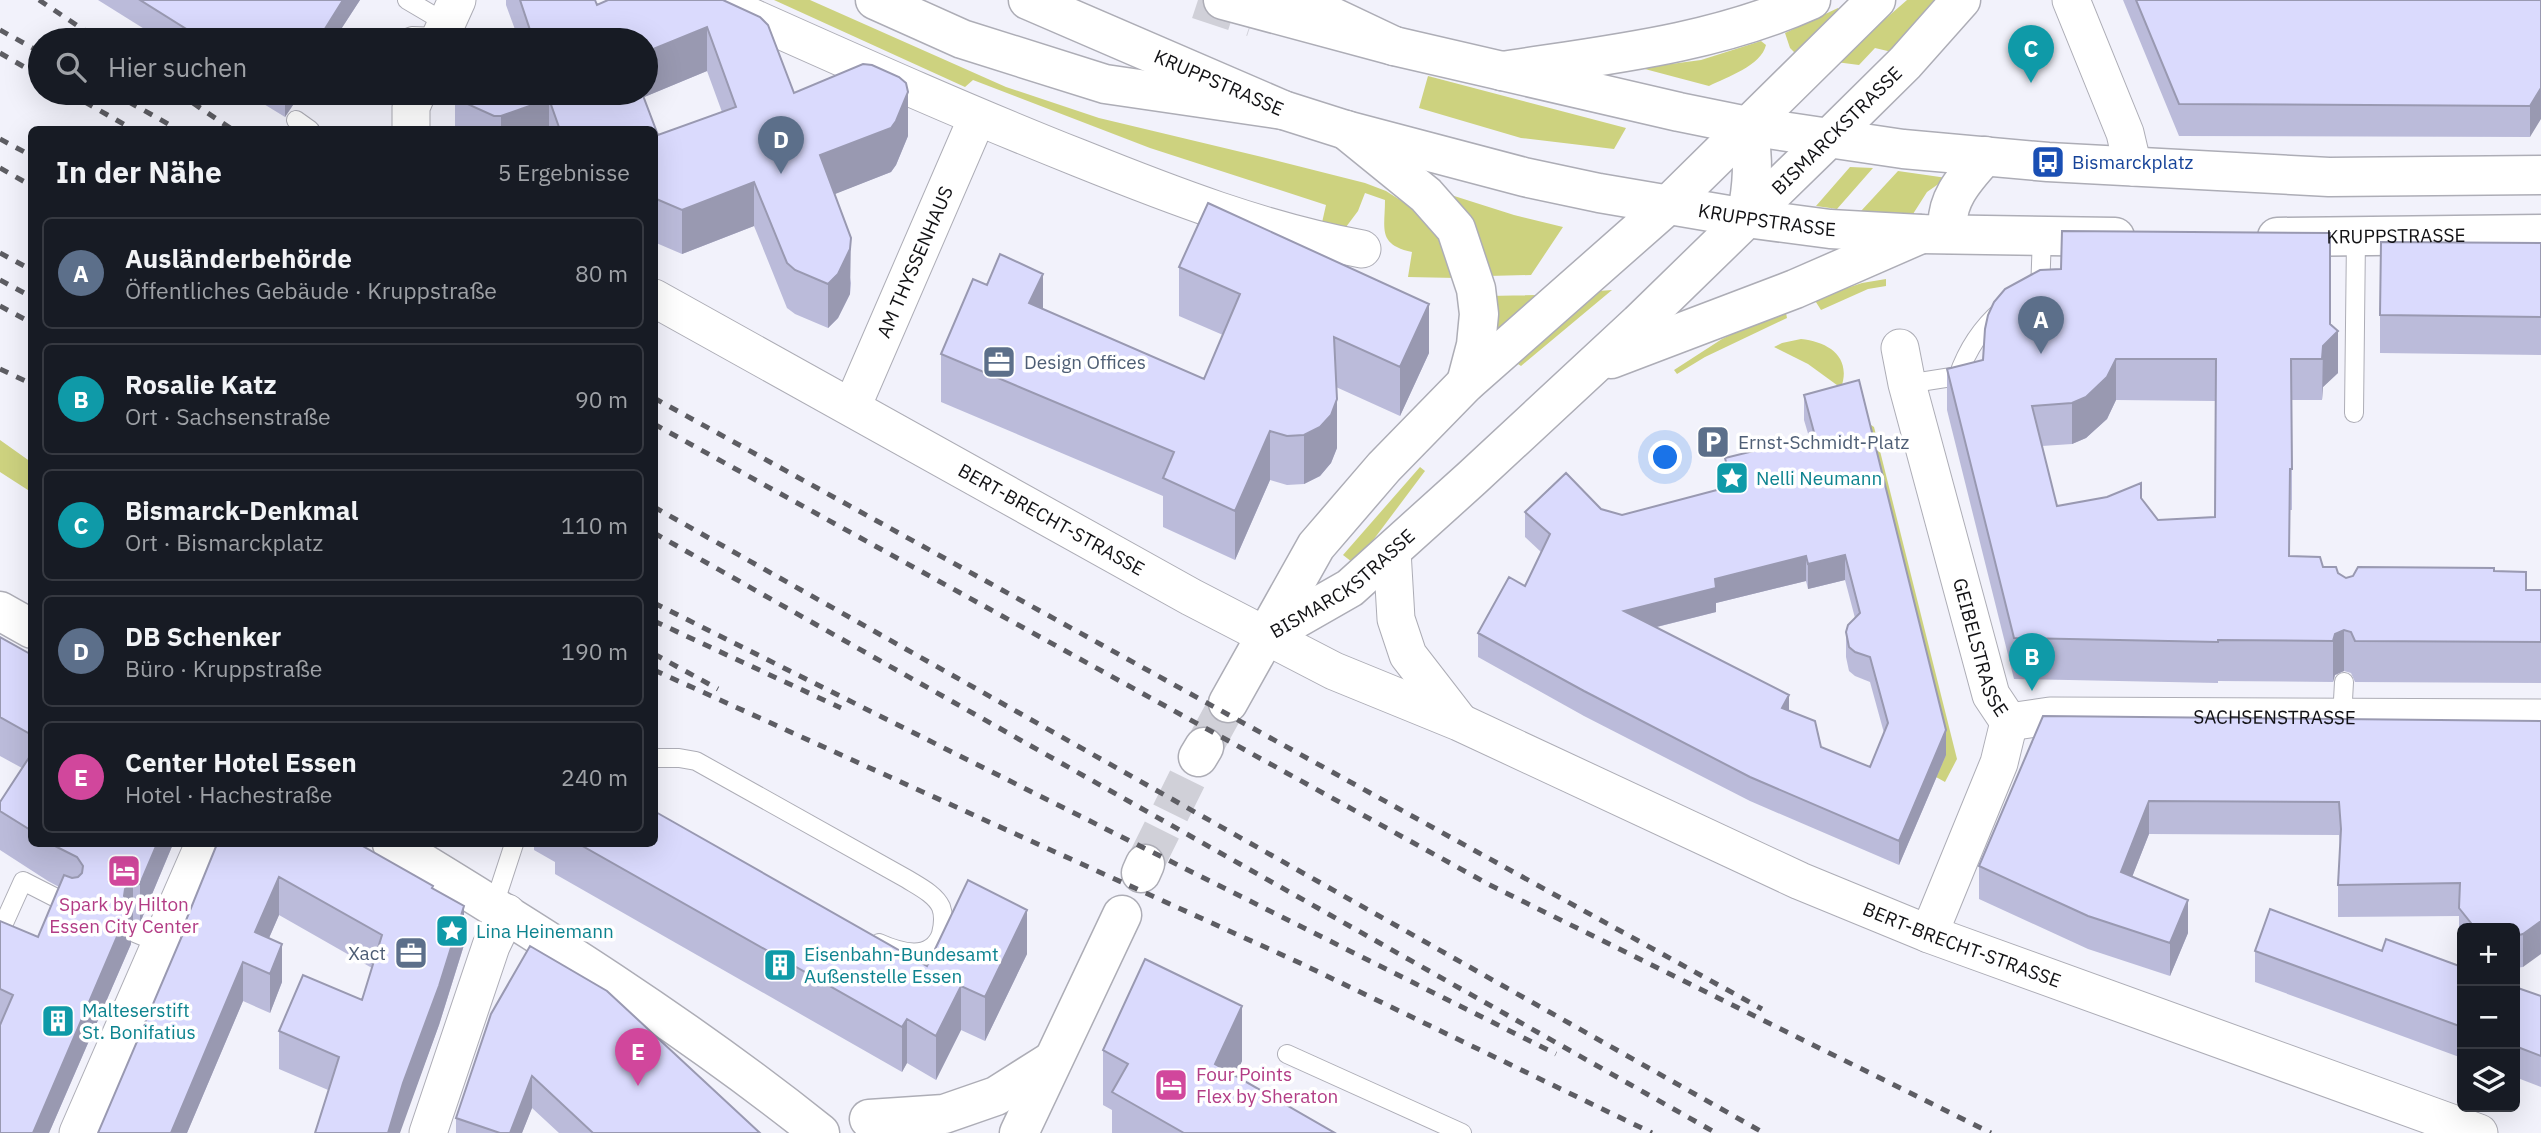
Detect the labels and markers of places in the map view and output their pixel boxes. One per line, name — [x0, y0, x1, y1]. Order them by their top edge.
pin: C — [2008, 25, 2054, 83]
pin: D — [758, 116, 804, 174]
bus stop icon: Bismarckplatz — [2029, 143, 2067, 181]
place label: Bismarckplatz — [2072, 150, 2194, 174]
pin: A — [2018, 296, 2064, 354]
office icon: Design Offices — [980, 343, 1018, 381]
place label: Design Offices — [1024, 350, 1146, 374]
parking icon: Ernst-Schmidt-Platz — [1694, 423, 1732, 461]
place label: Ernst-Schmidt-Platz — [1738, 430, 1910, 454]
place icon: Nelli Neumann — [1713, 459, 1751, 497]
place label: Nelli Neumann — [1756, 466, 1882, 490]
pin: B — [2009, 633, 2055, 691]
hotel icon: Spark by Hilton Essen City Center — [105, 852, 143, 890]
place label: Spark by Hilton Essen City Center — [49, 892, 199, 938]
place icon: Lina Heinemann — [433, 912, 471, 950]
place label: Lina Heinemann — [476, 919, 614, 943]
office icon: Xact — [392, 934, 430, 972]
place label: Xact — [348, 941, 386, 965]
place label: Eisenbahn-Bundesamt Außenstelle Essen — [804, 942, 999, 988]
building icon: Eisenbahn-Bundesamt Außenstelle Essen — [761, 946, 799, 984]
place label: Malteserstift St. Bonifatius — [82, 998, 196, 1044]
building icon: Malteserstift St. Bonifatius — [39, 1002, 77, 1040]
pin: E — [615, 1028, 661, 1086]
place label: Four Points Flex by Sheraton — [1196, 1062, 1338, 1108]
hotel icon: Four Points Flex by Sheraton — [1152, 1066, 1190, 1104]

